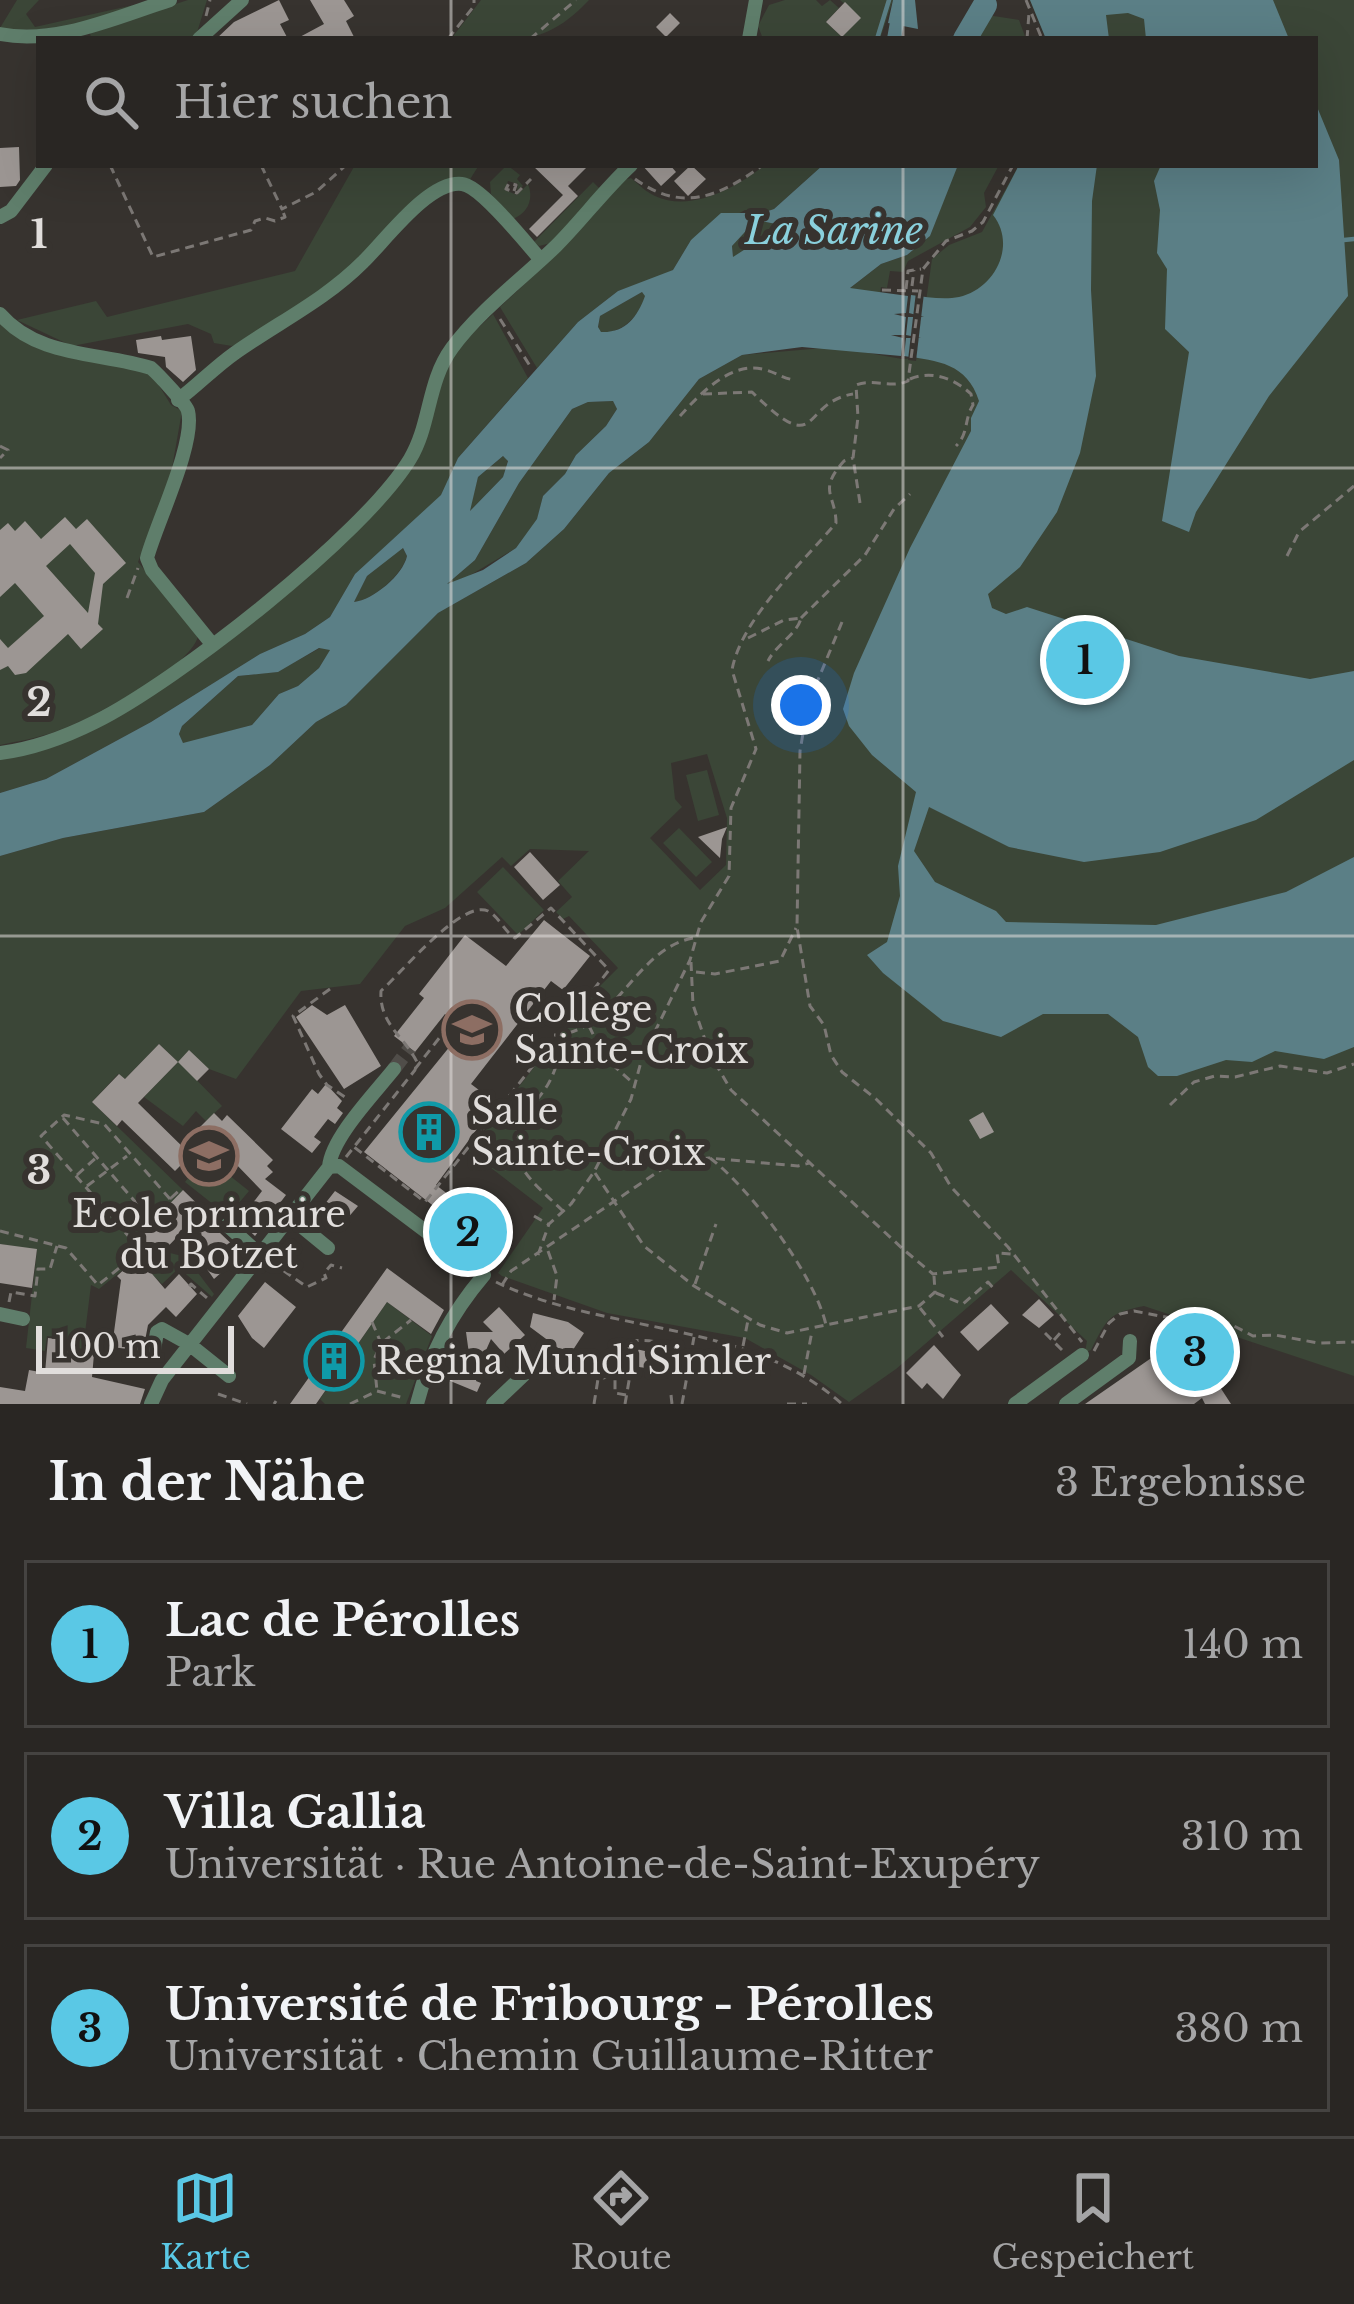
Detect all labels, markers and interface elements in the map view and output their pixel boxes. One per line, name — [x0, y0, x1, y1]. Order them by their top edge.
search box — [36, 36, 1318, 168]
icon: search — [78, 69, 144, 135]
text: Hier suchen — [174, 74, 452, 130]
water label: La Sarine — [744, 206, 923, 255]
text: 1 — [30, 210, 48, 259]
pin: 1 — [1046, 615, 1124, 705]
your location — [771, 675, 831, 735]
text: 2 — [26, 678, 52, 727]
place label: Collège Sainte-Croix — [514, 987, 749, 1073]
school or university icon: Collège Sainte-Croix — [441, 999, 503, 1061]
place label: Salle Sainte-Croix — [471, 1089, 706, 1175]
building icon: Salle Sainte-Croix — [398, 1101, 460, 1163]
school or university icon: Ecole primaire du Botzet — [178, 1125, 240, 1187]
text: 3 — [27, 1146, 51, 1195]
pin: 2 — [429, 1187, 507, 1277]
place label: Ecole primaire du Botzet — [72, 1192, 346, 1278]
pin: 3 — [1156, 1307, 1234, 1397]
scale bar — [36, 1320, 234, 1373]
text: 100 m — [54, 1326, 161, 1367]
building icon: Regina Mundi Simler — [303, 1330, 365, 1392]
place label: Regina Mundi Simler — [376, 1339, 771, 1384]
text: In der Nähe — [48, 1451, 366, 1514]
text: 3 Ergebnisse — [1055, 1458, 1306, 1507]
text: Lac de Pérolles — [165, 1592, 520, 1648]
text: 1 — [81, 1620, 99, 1669]
text: 140 m — [1182, 1620, 1303, 1669]
text: Park — [165, 1648, 256, 1697]
text: Villa Gallia — [165, 1784, 426, 1840]
text: 2 — [77, 1812, 103, 1861]
text: 310 m — [1181, 1812, 1303, 1861]
text: Universität · Rue Antoine-de-Saint-Exupéry — [165, 1840, 1040, 1889]
text: Université de Fribourg - Pérolles — [165, 1976, 934, 2032]
text: 3 — [78, 2004, 102, 2053]
text: 380 m — [1174, 2004, 1303, 2053]
text: Universität · Chemin Guillaume-Ritter — [165, 2032, 933, 2081]
tab: Karte — [160, 2165, 251, 2278]
tab: Route — [571, 2165, 672, 2278]
tab: Gespeichert — [991, 2165, 1194, 2278]

